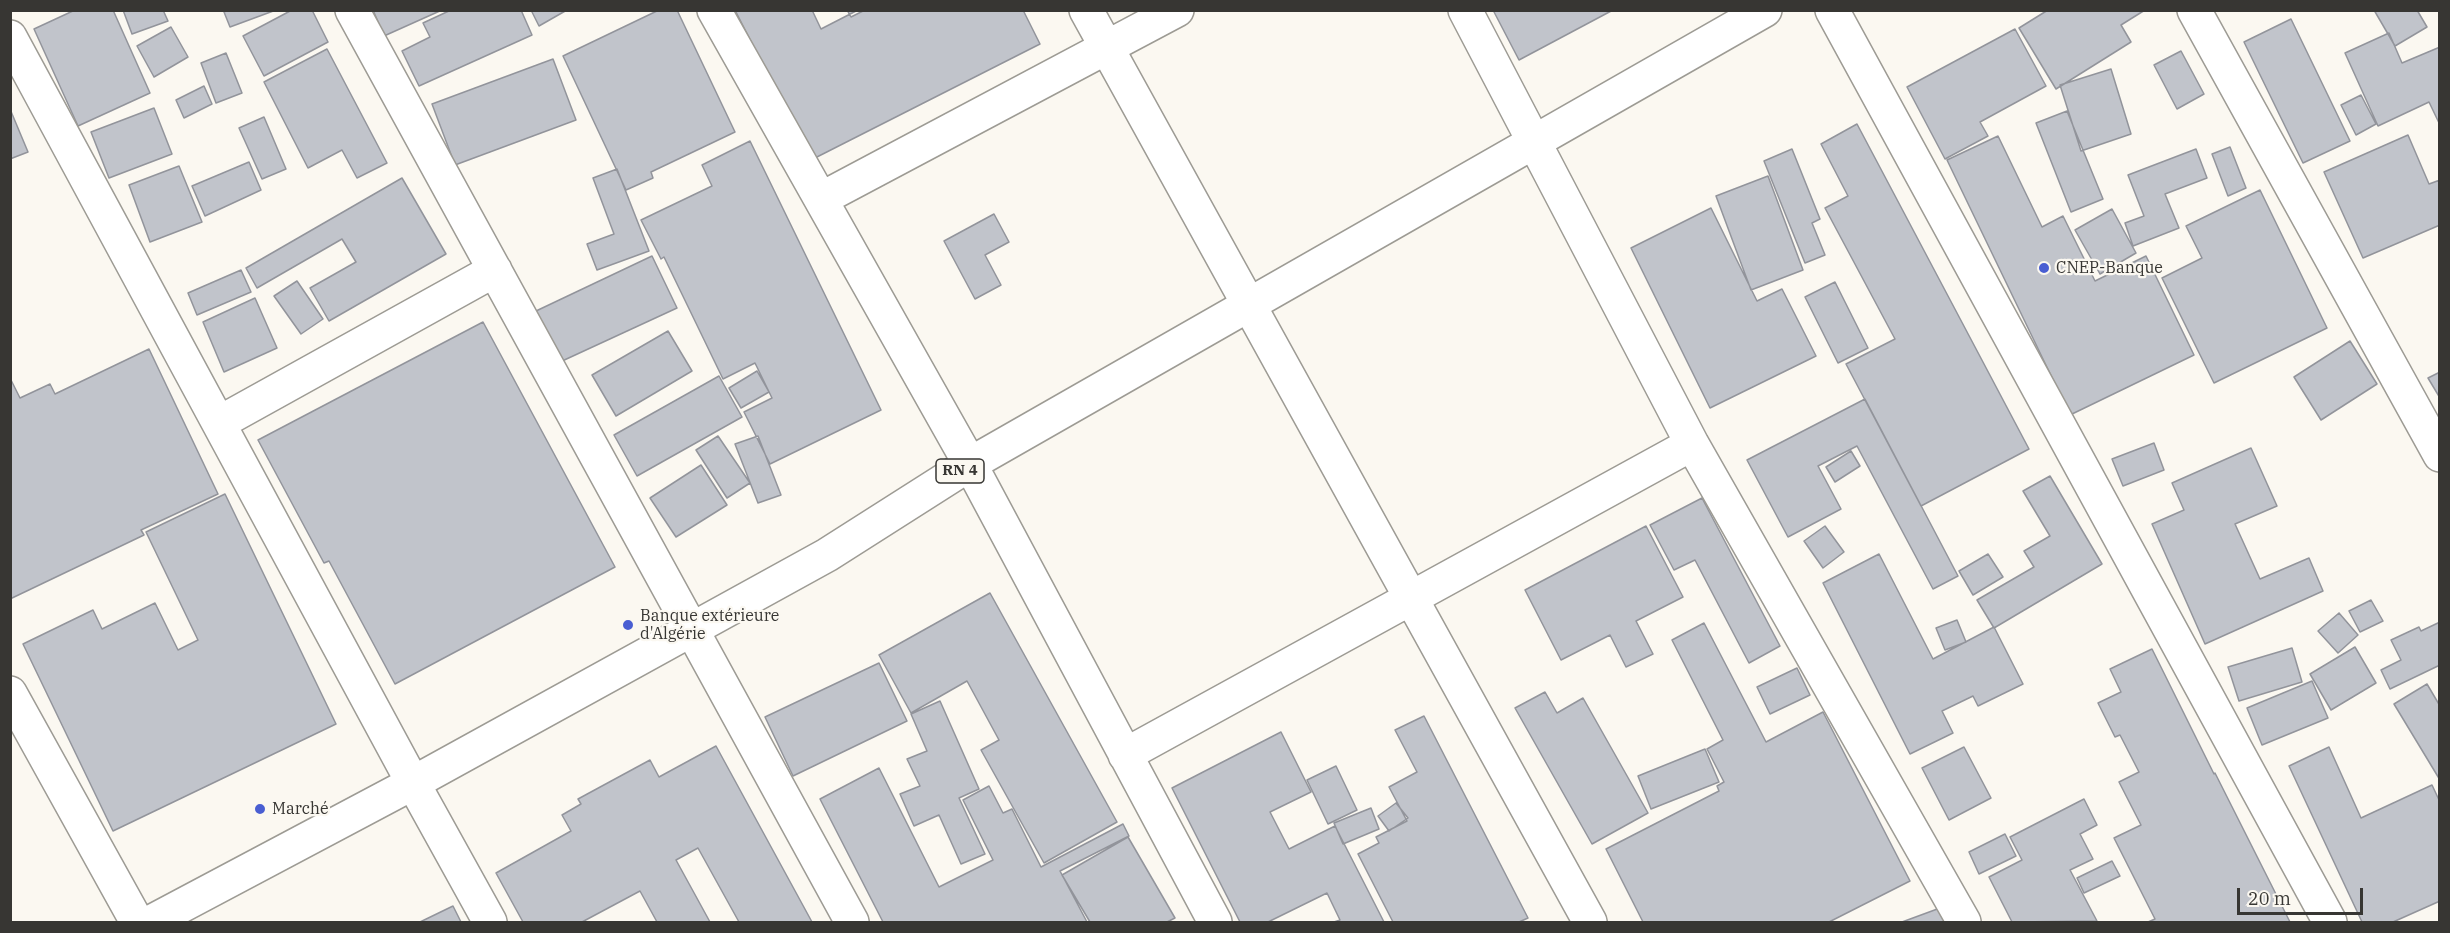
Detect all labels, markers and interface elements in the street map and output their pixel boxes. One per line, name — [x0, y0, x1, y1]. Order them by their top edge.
place label: CNEP-Banque — [2056, 258, 2163, 278]
marker: CNEP-Banque — [2037, 261, 2051, 275]
road number: RN 4 — [936, 459, 984, 483]
place label: Banque extérieure d'Algérie — [640, 606, 779, 644]
marker: Banque extérieure d'Algérie — [621, 618, 635, 632]
place label: Marché — [272, 799, 329, 819]
marker: Marché — [253, 802, 267, 816]
scale bar — [2240, 876, 2366, 914]
text: 20 m — [2248, 887, 2291, 910]

